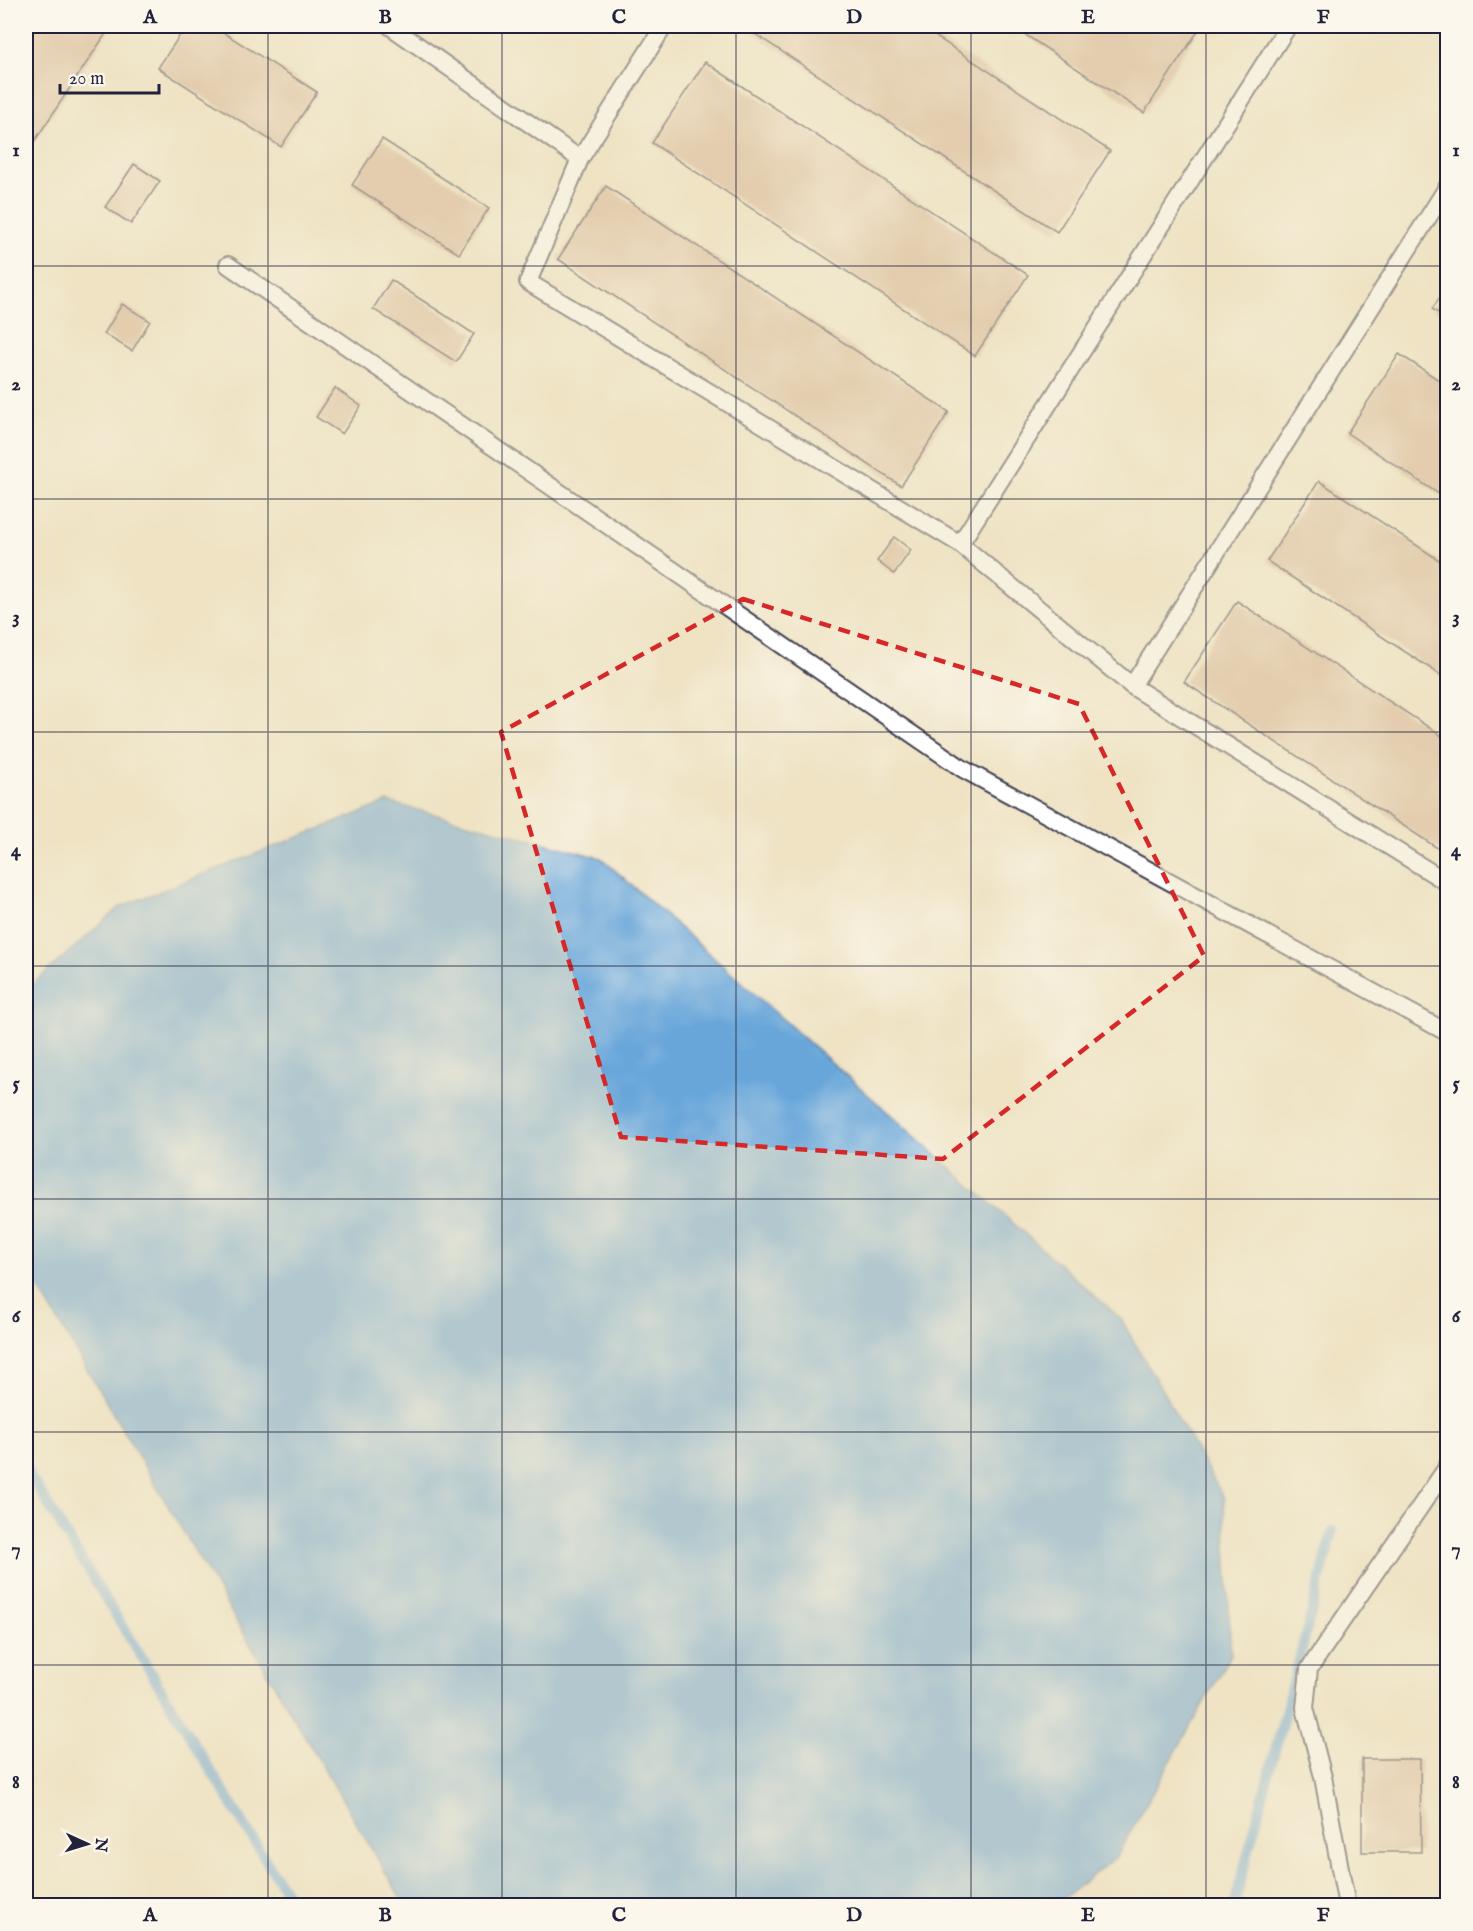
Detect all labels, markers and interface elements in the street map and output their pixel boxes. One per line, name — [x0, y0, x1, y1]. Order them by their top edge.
text: A — [142, 5, 158, 30]
text: B — [378, 5, 392, 30]
text: C — [612, 5, 626, 30]
text: D — [846, 5, 862, 30]
text: E — [1081, 5, 1095, 30]
text: F — [1317, 5, 1330, 30]
scale bar — [60, 57, 159, 95]
text: 20 m — [69, 68, 104, 91]
text: 1 — [12, 138, 20, 163]
text: 1 — [1452, 138, 1460, 163]
text: 2 — [11, 372, 21, 397]
text: 2 — [1451, 372, 1461, 397]
text: 3 — [12, 605, 20, 630]
text: 3 — [1452, 605, 1460, 630]
text: 4 — [11, 838, 22, 863]
text: 4 — [1451, 838, 1462, 863]
text: 5 — [12, 1071, 20, 1096]
text: 5 — [1452, 1071, 1460, 1096]
text: 6 — [12, 1304, 22, 1329]
text: 6 — [1452, 1304, 1462, 1329]
text: 7 — [11, 1537, 21, 1562]
text: 7 — [1451, 1537, 1461, 1562]
text: 8 — [12, 1770, 20, 1795]
text: 8 — [1452, 1770, 1460, 1795]
north arrow — [57, 1814, 117, 1874]
text: N — [89, 1836, 110, 1853]
text: A — [142, 1903, 158, 1928]
text: B — [378, 1903, 392, 1928]
text: C — [612, 1903, 626, 1928]
text: D — [846, 1903, 862, 1928]
text: E — [1081, 1903, 1095, 1928]
text: F — [1317, 1903, 1330, 1928]

